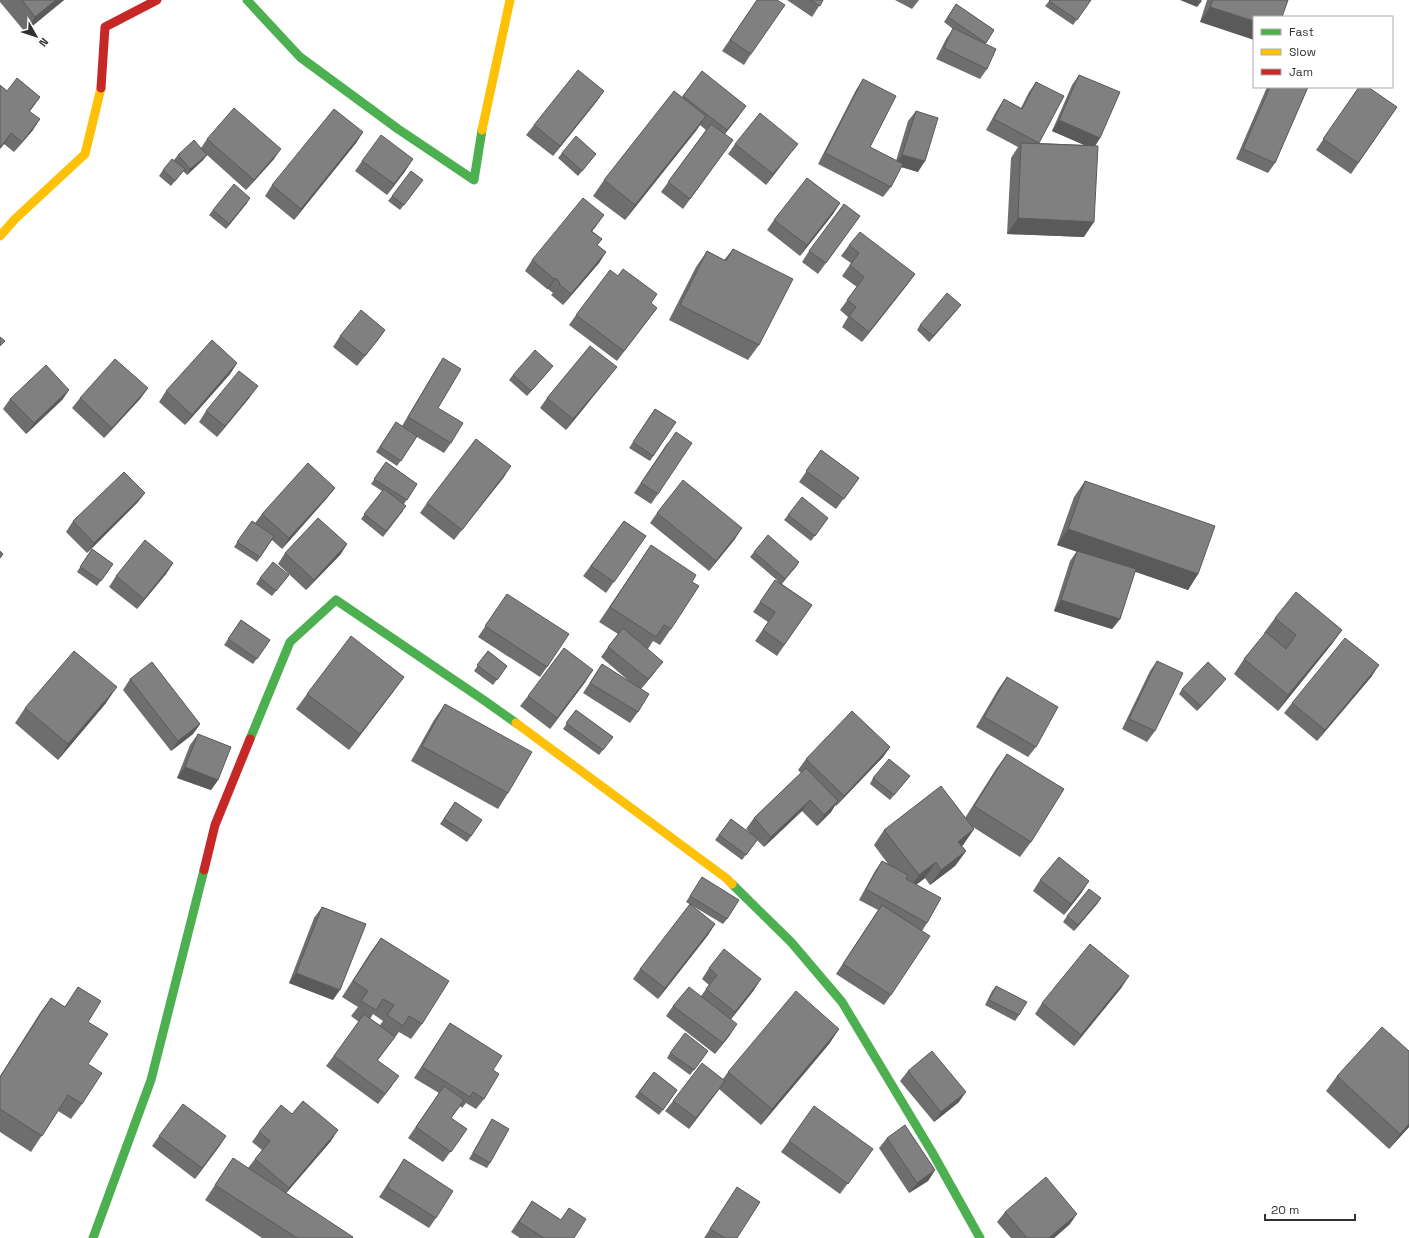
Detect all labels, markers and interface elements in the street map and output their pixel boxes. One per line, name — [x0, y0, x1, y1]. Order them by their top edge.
north arrow — [16, 16, 56, 56]
legend — [1253, 16, 1393, 88]
text: Fast — [1289, 24, 1314, 40]
text: N — [36, 35, 52, 50]
text: Slow — [1289, 44, 1316, 60]
text: Jam — [1289, 64, 1313, 80]
scale bar — [1265, 1196, 1355, 1222]
text: 20 m — [1271, 1202, 1299, 1218]

